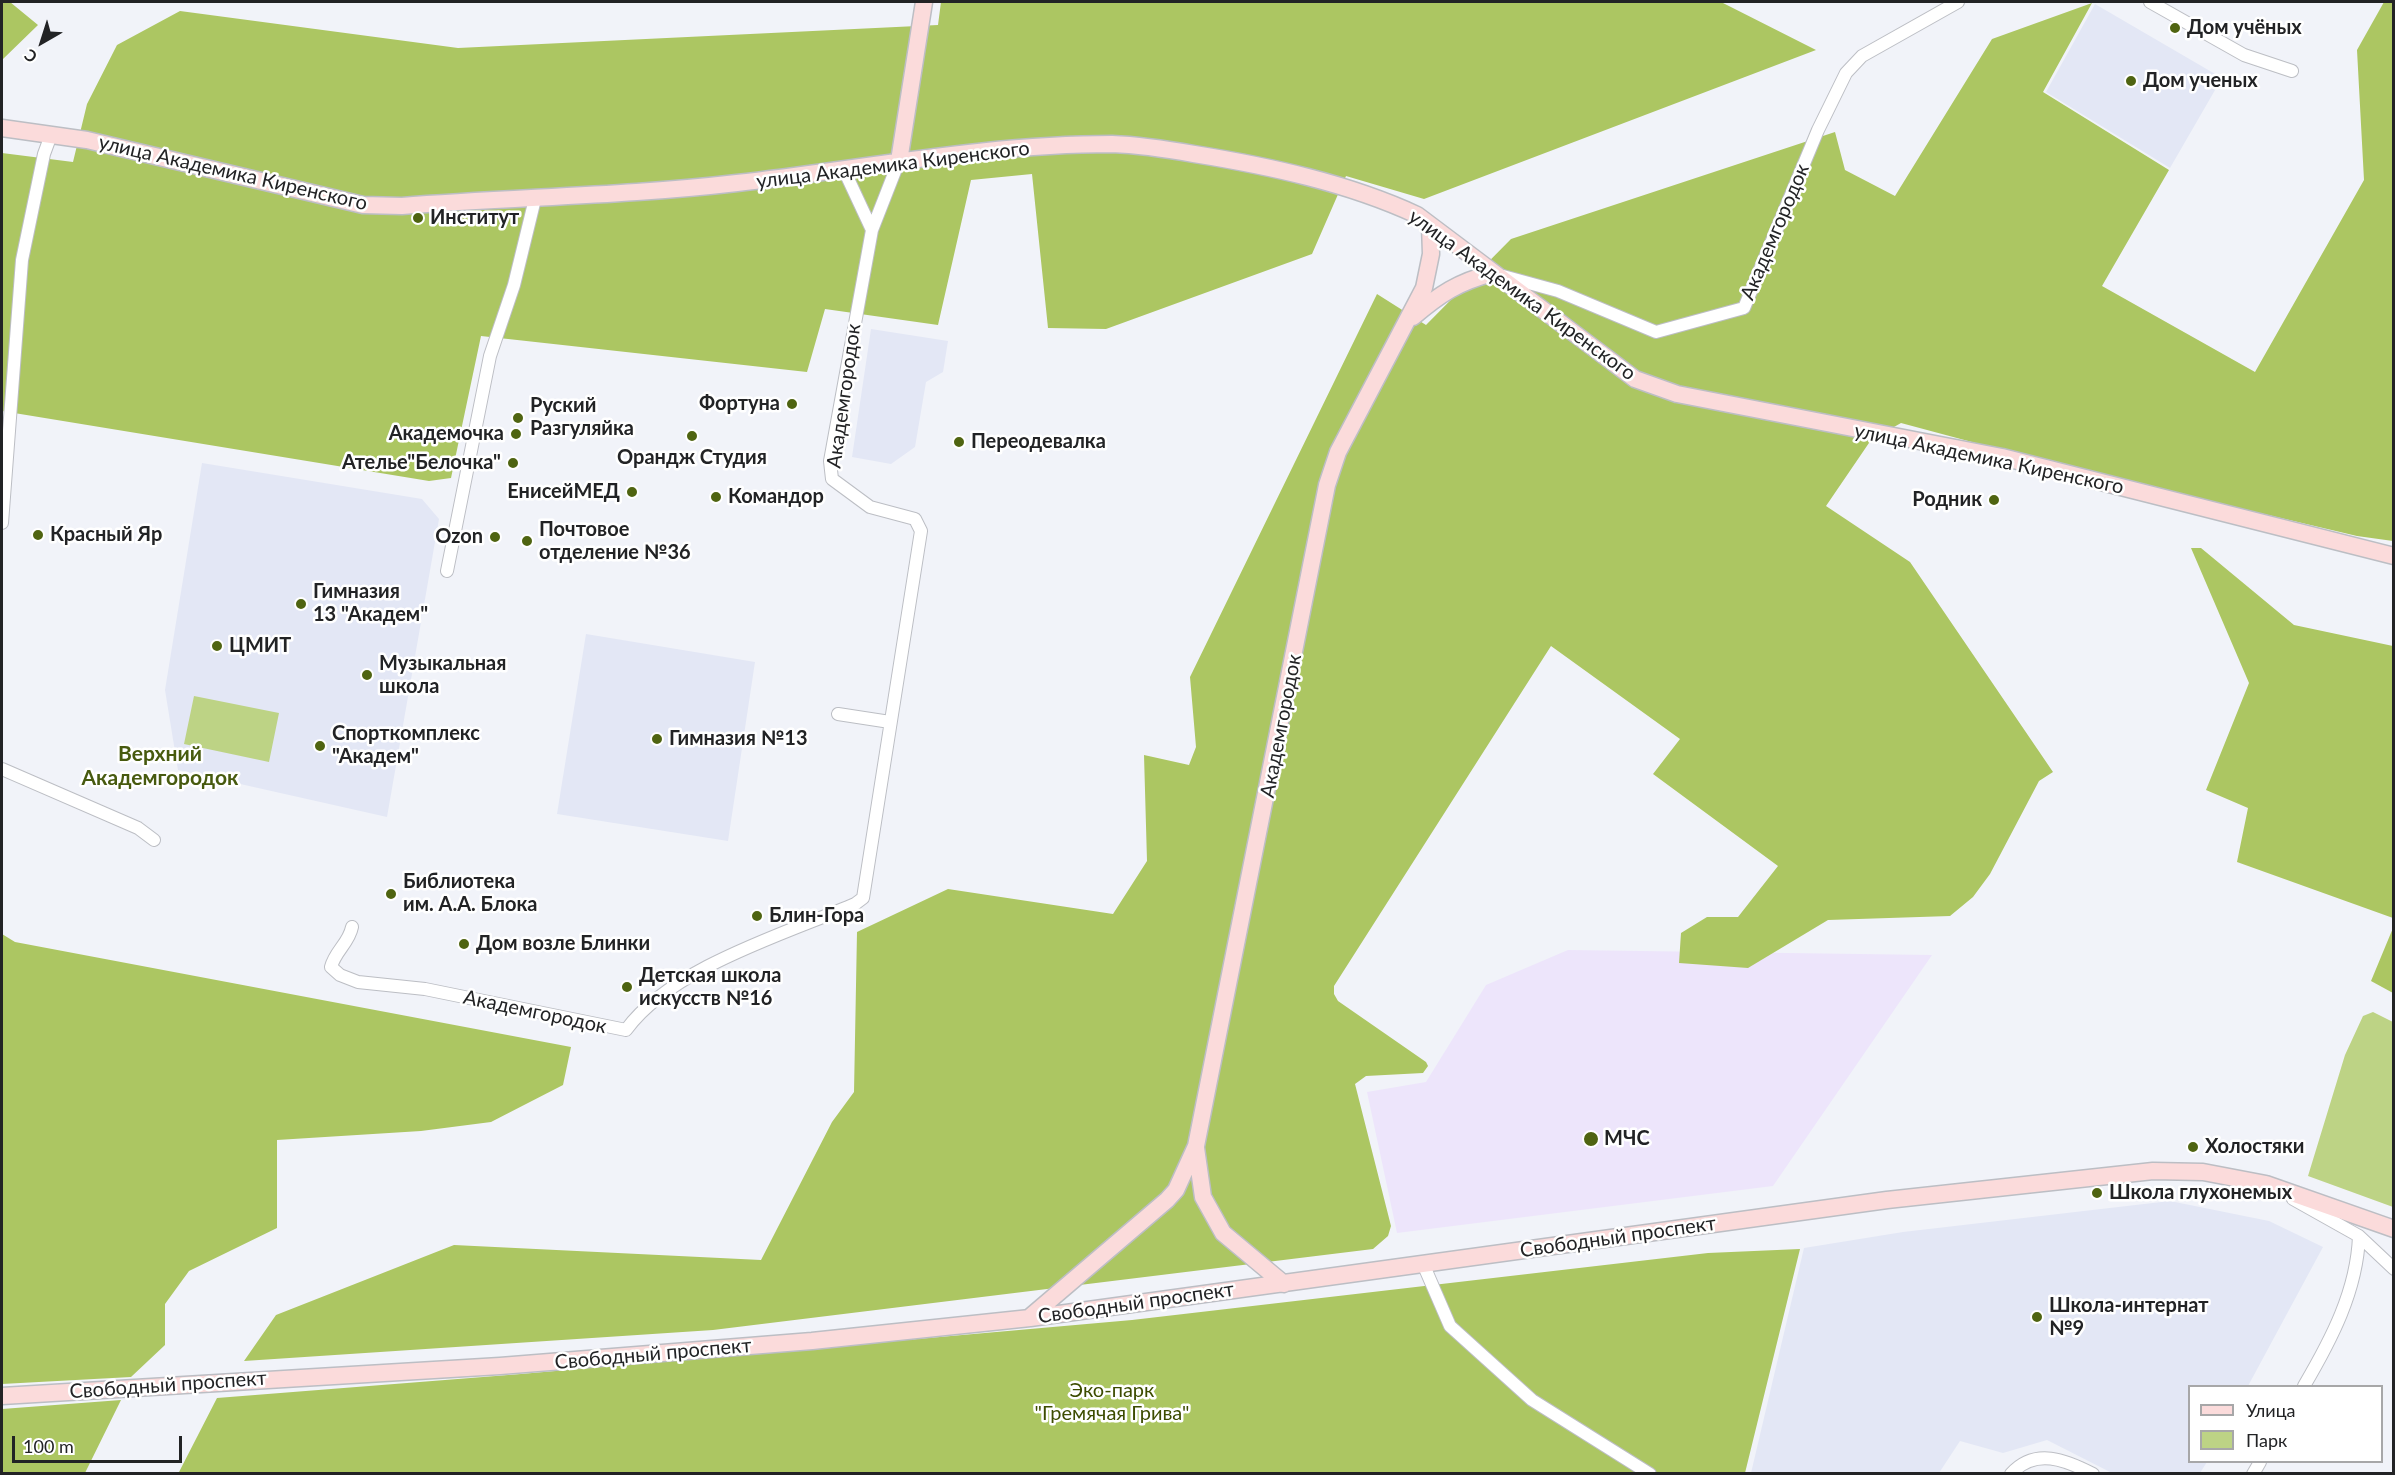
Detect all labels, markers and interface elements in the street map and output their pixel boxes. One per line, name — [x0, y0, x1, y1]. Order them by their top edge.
north arrow — [12, 12, 72, 72]
place label: Дом учёных — [2187, 16, 2302, 40]
marker: Дом учёных — [2168, 21, 2182, 35]
text: С — [20, 46, 40, 67]
place label: Дом ученых — [2143, 69, 2258, 93]
marker: Дом ученых — [2124, 74, 2138, 88]
street label: улица Академика Киренского — [96, 130, 370, 216]
street label: улица Академика Киренского — [755, 136, 1031, 194]
street label: Академгородок — [1735, 160, 1815, 304]
street label: улица Академика Киренского — [1404, 204, 1640, 386]
place label: Институт — [430, 206, 519, 230]
marker: Институт — [411, 211, 425, 225]
street label: Академгородок — [822, 322, 866, 470]
place label: Фортуна — [699, 392, 780, 416]
place label: Руский Разгуляйка — [530, 394, 634, 441]
marker: Фортуна — [785, 397, 799, 411]
marker: Руский Разгуляйка — [511, 411, 525, 425]
street label: улица Академика Киренского — [1852, 419, 2126, 499]
place label: Академочка — [389, 422, 504, 446]
marker: Академочка — [509, 427, 523, 441]
marker: Орандж Студия — [685, 429, 699, 443]
place label: Переодевалка — [971, 430, 1106, 454]
marker: Переодевалка — [952, 435, 966, 449]
place label: Орандж Студия — [617, 446, 767, 470]
place label: Ателье"Белочка" — [342, 451, 501, 475]
marker: Ателье"Белочка" — [506, 456, 520, 470]
place label: ЕнисейМЕД — [507, 480, 620, 504]
marker: ЕнисейМЕД — [625, 485, 639, 499]
place label: Командор — [728, 485, 824, 509]
place label: Родник — [1912, 488, 1982, 512]
marker: Командор — [709, 490, 723, 504]
marker: Родник — [1987, 493, 2001, 507]
place label: Почтовое отделение №36 — [539, 518, 691, 565]
place label: Красный Яр — [50, 523, 162, 547]
place label: Ozon — [435, 525, 483, 549]
marker: Красный Яр — [31, 528, 45, 542]
marker: Ozon — [488, 530, 502, 544]
marker: Почтовое отделение №36 — [520, 534, 534, 548]
place label: Гимназия 13 "Академ" — [313, 580, 428, 627]
marker: Гимназия 13 "Академ" — [294, 597, 308, 611]
place label: ЦМИТ — [229, 634, 291, 658]
marker: ЦМИТ — [210, 639, 224, 653]
place label: Музыкальная школа — [379, 652, 506, 699]
street label: Академгородок — [1255, 652, 1307, 800]
marker: Музыкальная школа — [360, 668, 374, 682]
place label: Спорткомплекс "Академ" — [332, 722, 480, 769]
place label: Гимназия №13 — [669, 727, 807, 751]
marker: Гимназия №13 — [650, 732, 664, 746]
marker: Спорткомплекс "Академ" — [313, 739, 327, 753]
district label: Верхний Академгородок — [82, 741, 238, 791]
place label: Библиотека им. А.А. Блока — [403, 870, 537, 917]
marker: Библиотека им. А.А. Блока — [384, 887, 398, 901]
place label: Блин-Гора — [769, 904, 864, 928]
marker: Блин-Гора — [750, 909, 764, 923]
place label: Дом возле Блинки — [476, 932, 650, 956]
marker: Дом возле Блинки — [457, 937, 471, 951]
place label: Детская школа искусств №16 — [639, 964, 781, 1011]
marker: Детская школа искусств №16 — [620, 980, 634, 994]
street label: Академгородок — [461, 985, 609, 1039]
place label: МЧС — [1604, 1127, 1650, 1151]
marker: МЧС — [1582, 1130, 1600, 1148]
place label: Холостяки — [2205, 1135, 2305, 1159]
marker: Холостяки — [2186, 1140, 2200, 1154]
place label: Школа глухонемых — [2109, 1181, 2292, 1205]
marker: Школа глухонемых — [2090, 1186, 2104, 1200]
street label: Свободный проспект — [1519, 1211, 1717, 1263]
street label: Свободный проспект — [1037, 1277, 1235, 1329]
place label: Школа-интернат №9 — [2049, 1294, 2209, 1341]
marker: Школа-интернат №9 — [2030, 1310, 2044, 1324]
street label: Свободный проспект — [554, 1333, 752, 1375]
street label: Свободный проспект — [69, 1366, 267, 1404]
park label: Эко-парк "Гремячая Грива" — [1035, 1379, 1189, 1426]
legend — [2188, 1385, 2383, 1463]
text: Улица — [2246, 1399, 2296, 1421]
scale bar — [15, 1424, 184, 1462]
text: Парк — [2246, 1429, 2287, 1451]
text: 100 m — [23, 1435, 74, 1457]

